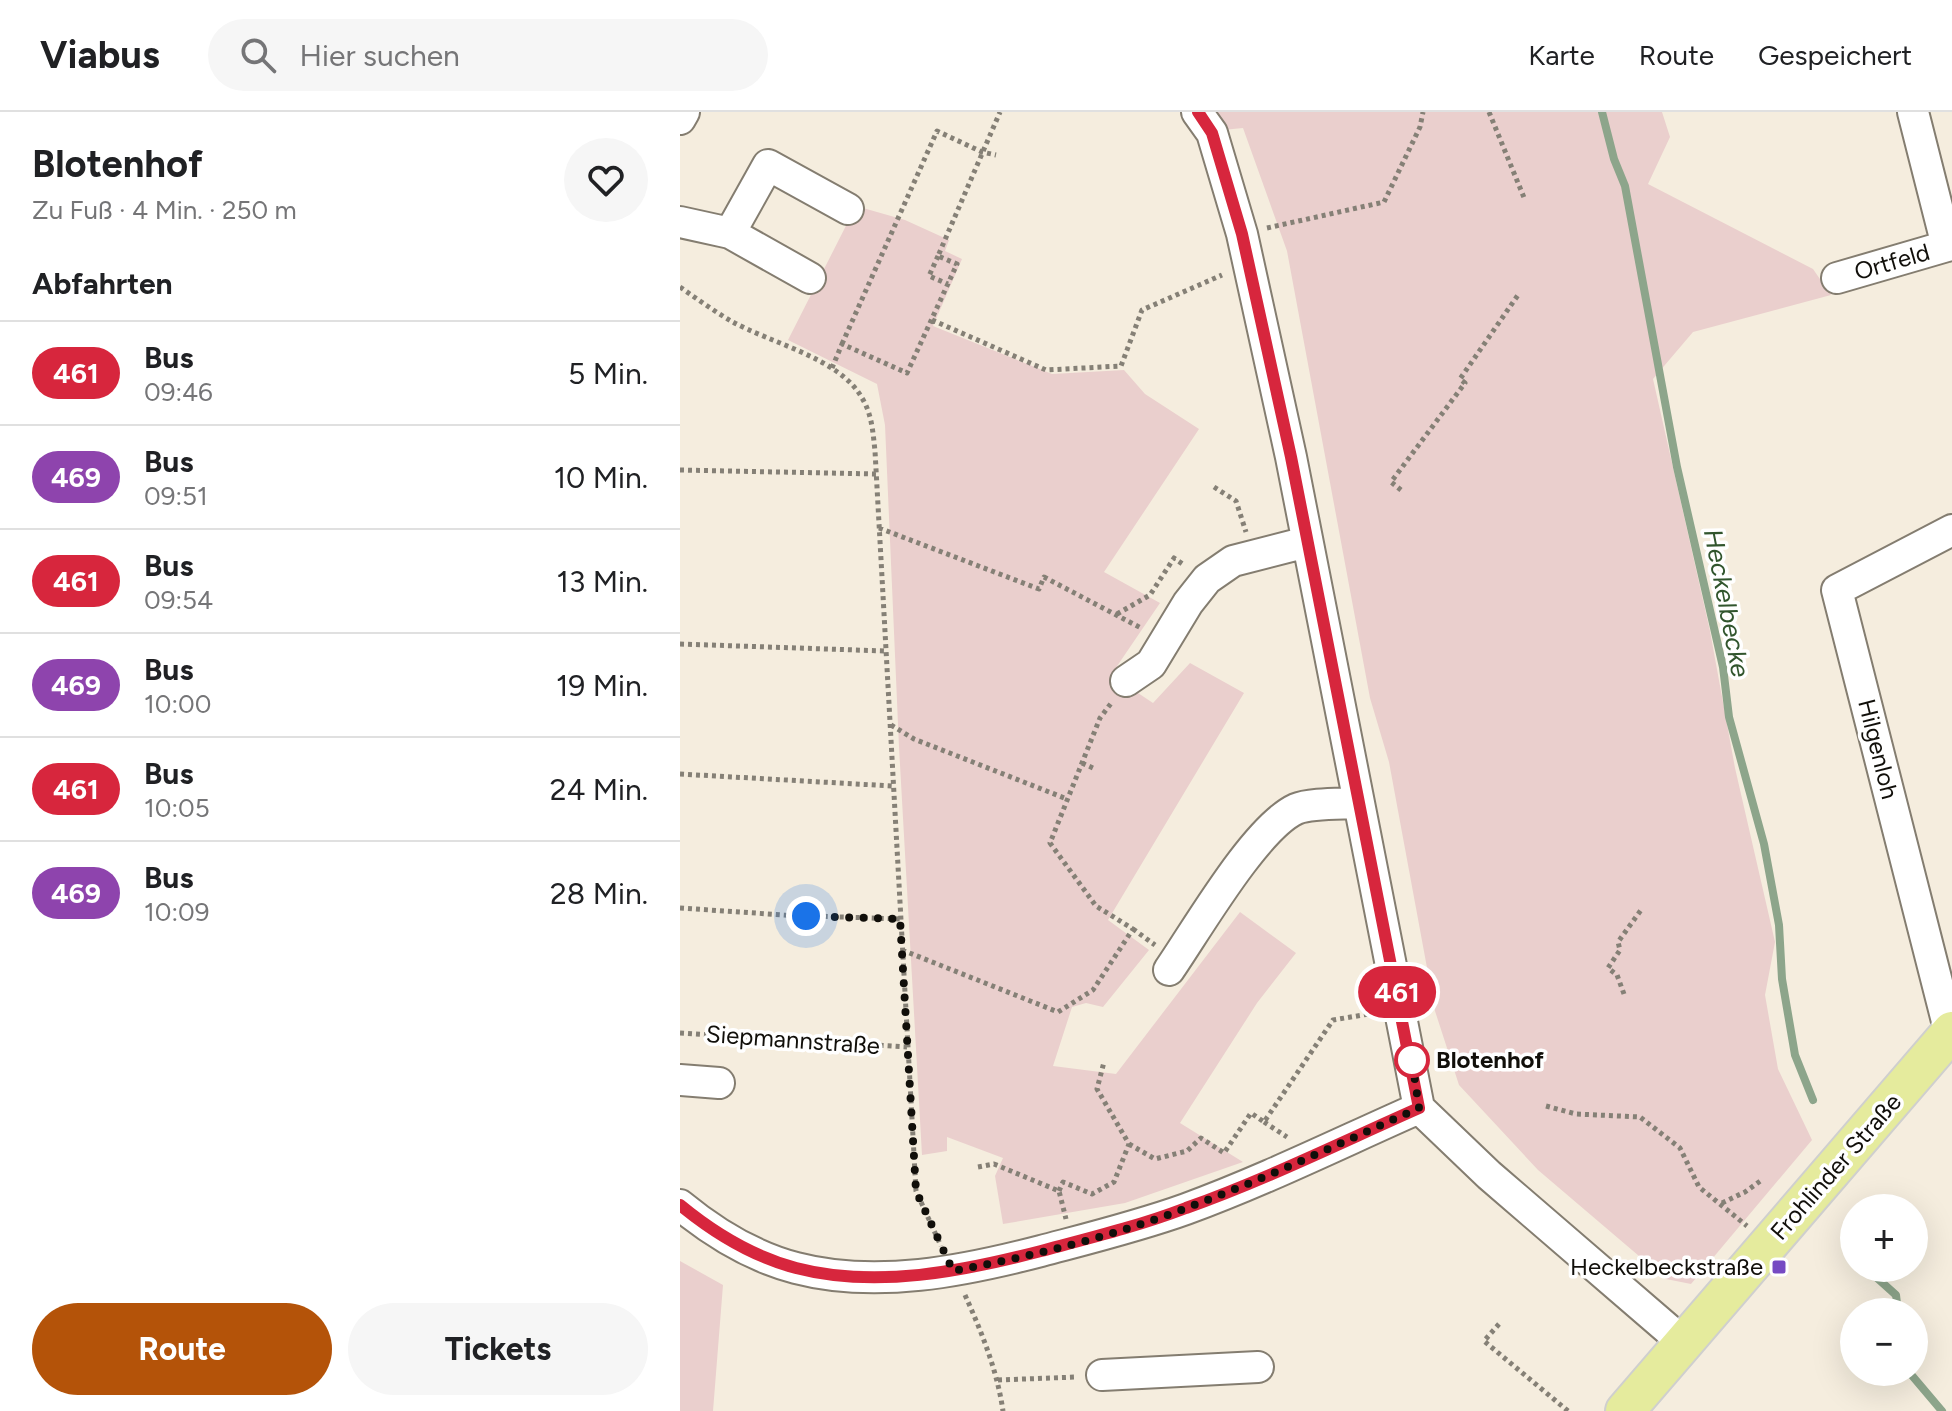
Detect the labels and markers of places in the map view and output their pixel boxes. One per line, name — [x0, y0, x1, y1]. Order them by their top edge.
marker: Blotenhof — [1395, 1043, 1429, 1077]
place label: Blotenhof — [1436, 1045, 1545, 1074]
place label: Heckelbeckstraße — [1570, 1252, 1763, 1281]
marker: Heckelbeckstraße — [1770, 1258, 1788, 1276]

